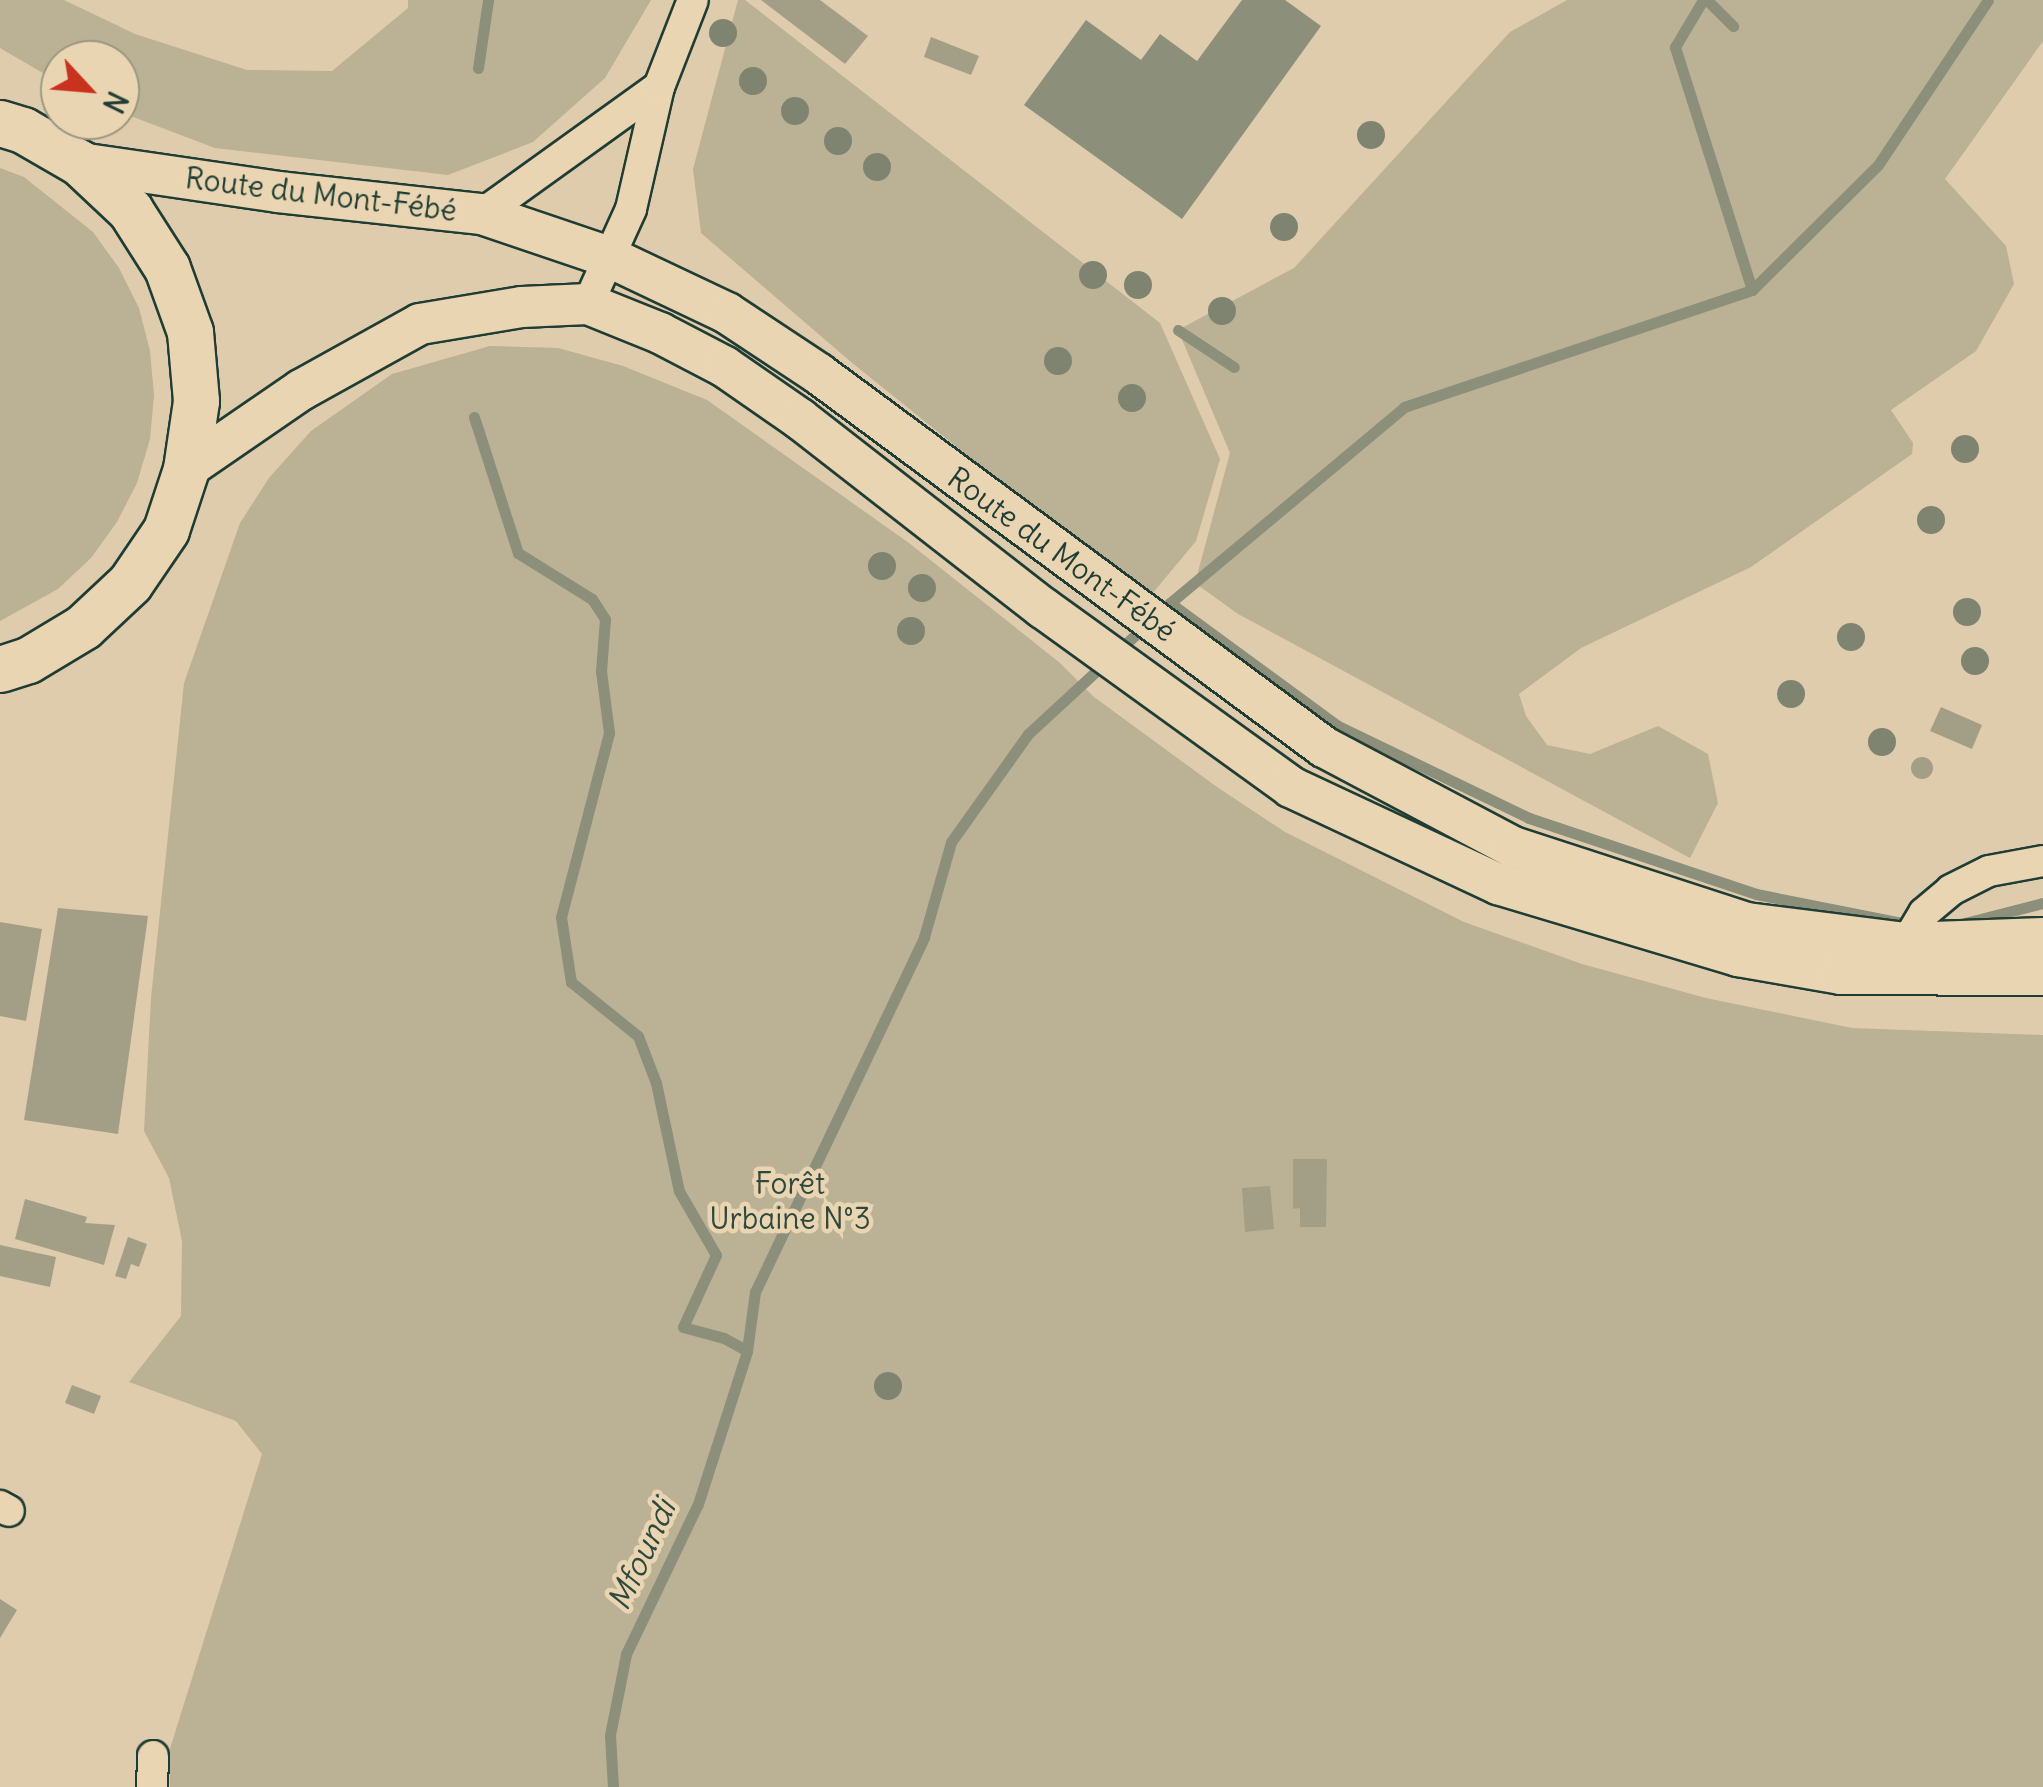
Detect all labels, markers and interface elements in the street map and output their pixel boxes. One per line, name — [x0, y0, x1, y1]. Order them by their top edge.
north arrow — [40, 40, 140, 140]
text: N — [95, 86, 136, 119]
street label: Route du Mont-Fébé — [183, 159, 459, 229]
street label: Route du Mont-Fébé — [941, 459, 1183, 649]
park label: Forêt Urbaine N°3 — [709, 1165, 871, 1236]
water label: Mfoundi — [600, 1494, 684, 1616]

